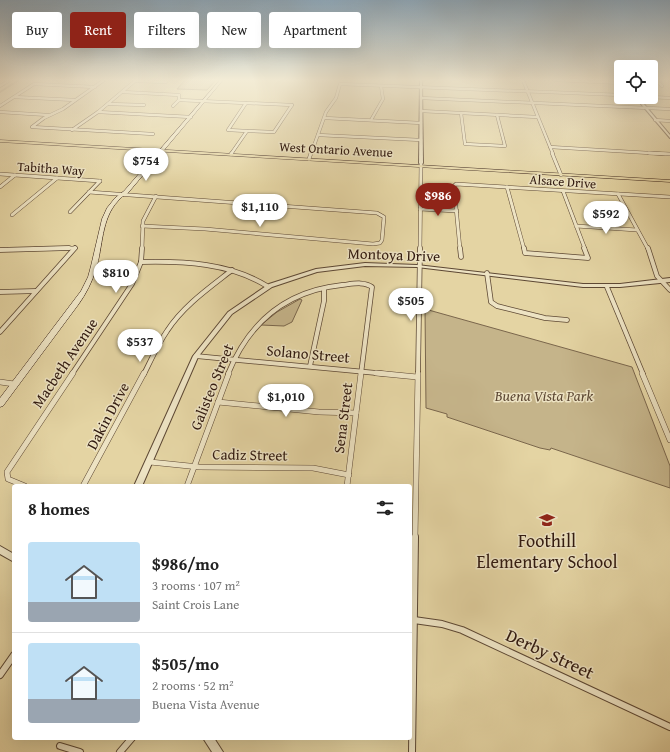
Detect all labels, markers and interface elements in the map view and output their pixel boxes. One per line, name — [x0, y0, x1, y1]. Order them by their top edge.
chip: Buy — [12, 12, 62, 48]
chip: Rent — [70, 12, 126, 48]
chip: Filters — [134, 12, 199, 48]
chip: New — [207, 12, 261, 48]
chip: Apartment — [269, 12, 361, 48]
map controls — [614, 60, 658, 104]
button: locate — [614, 60, 658, 104]
street label: West Ontario Avenue — [279, 137, 393, 162]
pin: $754 — [122, 148, 170, 182]
text: $754 — [133, 151, 159, 170]
street label: Tabitha Way — [17, 157, 86, 180]
street label: Alsace Drive — [529, 170, 597, 193]
pin: $986 — [414, 183, 462, 217]
text: $986 — [425, 186, 451, 205]
pin: $1,110 — [227, 194, 293, 228]
text: $1,110 — [241, 197, 279, 216]
pin: $592 — [582, 201, 630, 235]
text: $592 — [593, 204, 619, 223]
street label: Montoya Drive — [347, 242, 441, 267]
pin: $810 — [92, 260, 140, 294]
text: $810 — [103, 263, 129, 282]
pin: $505 — [387, 288, 435, 322]
text: $505 — [398, 291, 424, 310]
street label: Macbeth Avenue — [27, 314, 102, 412]
pin: $537 — [116, 329, 164, 363]
text: $537 — [127, 332, 153, 351]
street label: Solano Street — [265, 339, 351, 368]
street label: Galisteo Street — [185, 340, 239, 433]
street label: Dakin Drive — [81, 378, 134, 453]
street label: Sena Street — [328, 381, 357, 455]
pin: $1,010 — [253, 384, 319, 418]
park label: Buena Vista Park — [494, 385, 593, 406]
text: $1,010 — [267, 387, 305, 406]
street label: Cadiz Street — [212, 443, 289, 466]
text: 8 homes — [28, 496, 90, 521]
icon: filters — [374, 497, 396, 519]
school or university icon: Foothill Elementary School — [538, 511, 556, 529]
place label: Foothill Elementary School — [476, 527, 618, 575]
text: $986/mo — [152, 551, 219, 576]
icon: home — [60, 558, 108, 606]
text: 3 rooms · 107 m² — [152, 576, 240, 595]
text: Saint Crois Lane — [152, 595, 239, 614]
street label: Derby Street — [502, 621, 599, 686]
text: $505/mo — [152, 651, 219, 676]
icon: home — [60, 659, 108, 707]
text: 2 rooms · 52 m² — [152, 676, 234, 695]
text: Buena Vista Avenue — [152, 695, 260, 714]

